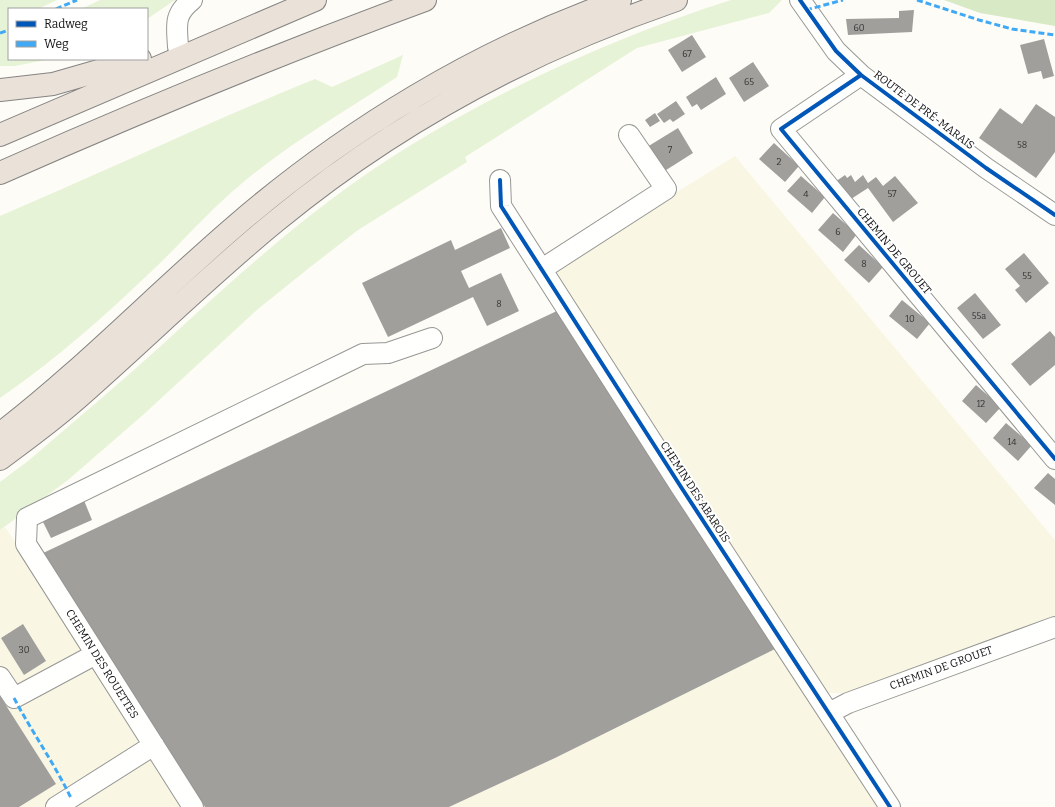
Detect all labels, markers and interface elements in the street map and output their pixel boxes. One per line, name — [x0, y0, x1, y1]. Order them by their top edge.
legend — [8, 8, 148, 60]
text: Radweg — [44, 17, 88, 31]
house number: 60 — [853, 23, 865, 33]
text: Weg — [44, 37, 69, 51]
house number: 67 — [682, 49, 692, 59]
street label: ROUTE DE PRÉ-MARAIS — [871, 67, 977, 152]
house number: 65 — [744, 77, 754, 87]
house number: 58 — [1017, 140, 1027, 150]
house number: 7 — [668, 145, 673, 155]
house number: 2 — [777, 157, 782, 167]
house number: 4 — [803, 189, 809, 199]
house number: 57 — [887, 189, 897, 199]
street label: CHEMIN DE GROUET — [854, 205, 934, 297]
house number: 6 — [835, 227, 841, 237]
house number: 8 — [861, 259, 867, 269]
house number: 55 — [1022, 271, 1032, 281]
house number: 8 — [496, 299, 502, 309]
house number: 55a — [972, 311, 986, 321]
house number: 10 — [905, 314, 915, 324]
house number: 12 — [977, 399, 985, 409]
house number: 14 — [1008, 437, 1017, 447]
street label: CHEMIN DES ABAROIS — [657, 439, 733, 545]
street label: CHEMIN DES ROUETTES — [63, 607, 141, 721]
street label: CHEMIN DE GROUET — [888, 643, 995, 693]
house number: 30 — [19, 645, 30, 655]

